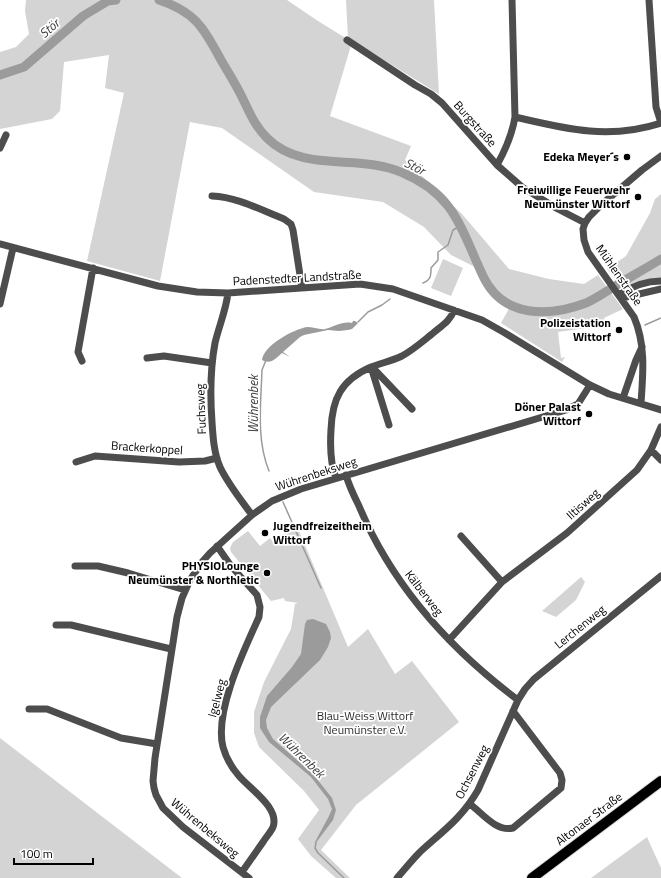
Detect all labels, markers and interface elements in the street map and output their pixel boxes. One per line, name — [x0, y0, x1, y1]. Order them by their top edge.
water label: Stör — [34, 12, 65, 42]
street label: Burgstraße — [449, 96, 501, 151]
place label: Edeka Meyer´s — [543, 147, 619, 166]
water label: Stör — [401, 152, 431, 181]
marker: Edeka Meyer´s — [622, 152, 632, 162]
place label: Freiwillige Feuerwehr Neumünster Wittorf — [517, 180, 631, 213]
marker: Freiwillige Feuerwehr Neumünster Wittorf — [633, 192, 643, 202]
street label: Mühlenstraße — [591, 240, 648, 309]
street label: Padenstedter Landstraße — [232, 265, 362, 290]
place label: Polizeistation Wittorf — [540, 313, 612, 346]
marker: Polizeistation Wittorf — [614, 325, 624, 335]
water label: Wührenbek — [243, 373, 263, 433]
street label: Fuchsweg — [190, 383, 211, 435]
place label: Döner Palast Wittorf — [515, 397, 582, 430]
marker: Döner Palast Wittorf — [584, 409, 594, 419]
street label: Brackerkoppel — [110, 436, 184, 459]
street label: Wührenbeksweg — [273, 451, 359, 496]
street label: Iltisweg — [562, 483, 604, 524]
place label: Jugendfreizeitheim Wittorf — [273, 516, 372, 549]
marker: Jugendfreizeitheim Wittorf — [260, 528, 270, 538]
place label: PHYSIOLounge Neumünster & Northletic — [128, 556, 259, 589]
street label: Kälberweg — [400, 566, 448, 620]
marker: PHYSIOLounge Neumünster & Northletic — [262, 568, 272, 578]
street label: Lerchenweg — [550, 600, 609, 653]
street label: Igelweg — [202, 677, 231, 719]
park label: Blau-Weiss Wittorf Neumünster e.V. — [317, 706, 413, 739]
water label: Wührenbek — [274, 728, 332, 784]
street label: Ochsenweg — [450, 741, 493, 802]
street label: Altonaer Straße — [551, 787, 626, 850]
street label: Wührenbeksweg — [167, 793, 244, 862]
scale bar — [14, 840, 93, 866]
text: 100 m — [20, 844, 53, 863]

